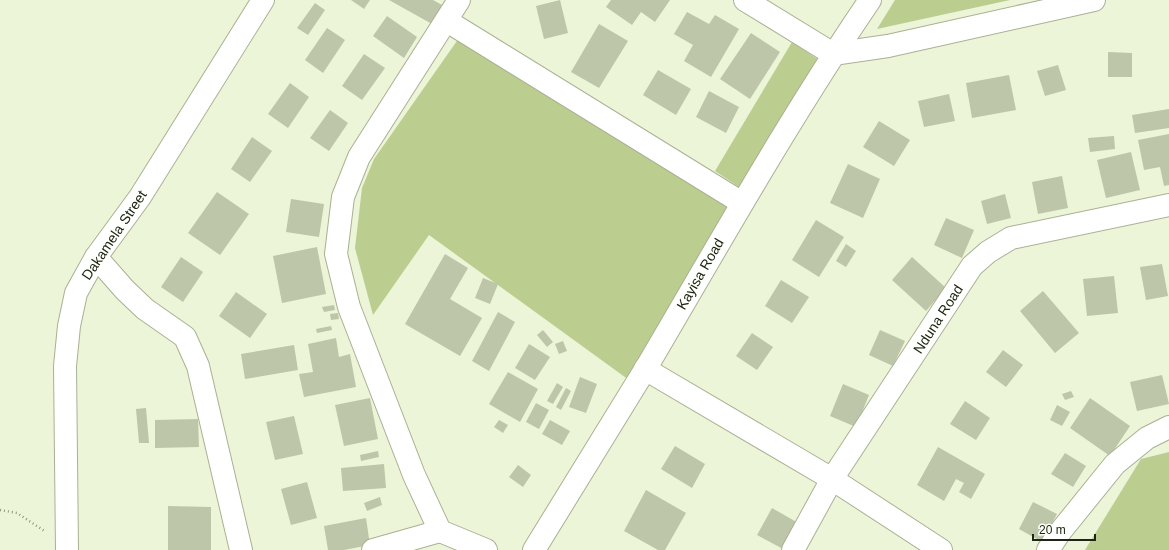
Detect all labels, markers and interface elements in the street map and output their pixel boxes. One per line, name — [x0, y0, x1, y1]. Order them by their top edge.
street label: Dakamela Street — [78, 187, 150, 283]
street label: Kayisa Road — [673, 236, 727, 312]
street label: Nduna Road — [910, 282, 966, 356]
scale bar — [1033, 516, 1095, 542]
text: 20 m — [1039, 523, 1066, 537]

